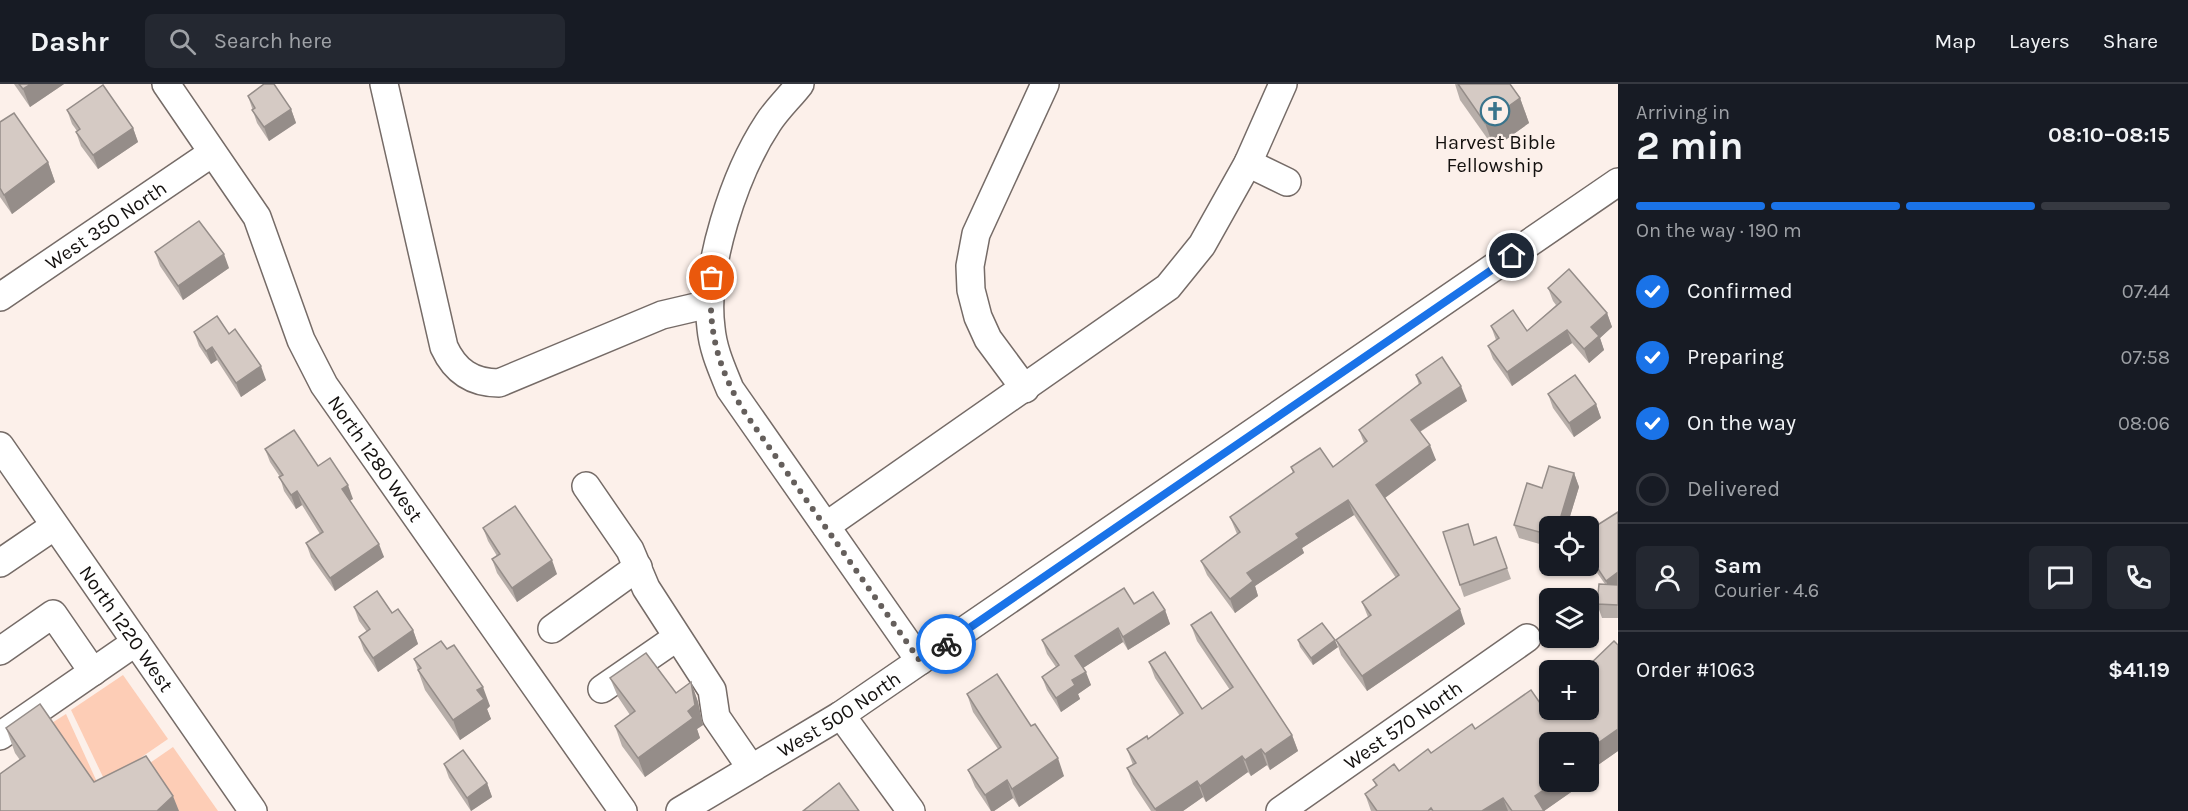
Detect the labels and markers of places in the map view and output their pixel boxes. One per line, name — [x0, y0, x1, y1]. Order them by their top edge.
church icon: Harvest Bible Fellowship — [1479, 95, 1511, 127]
place label: Harvest Bible Fellowship — [1435, 131, 1555, 177]
pin — [1486, 230, 1537, 281]
pin — [686, 252, 737, 303]

